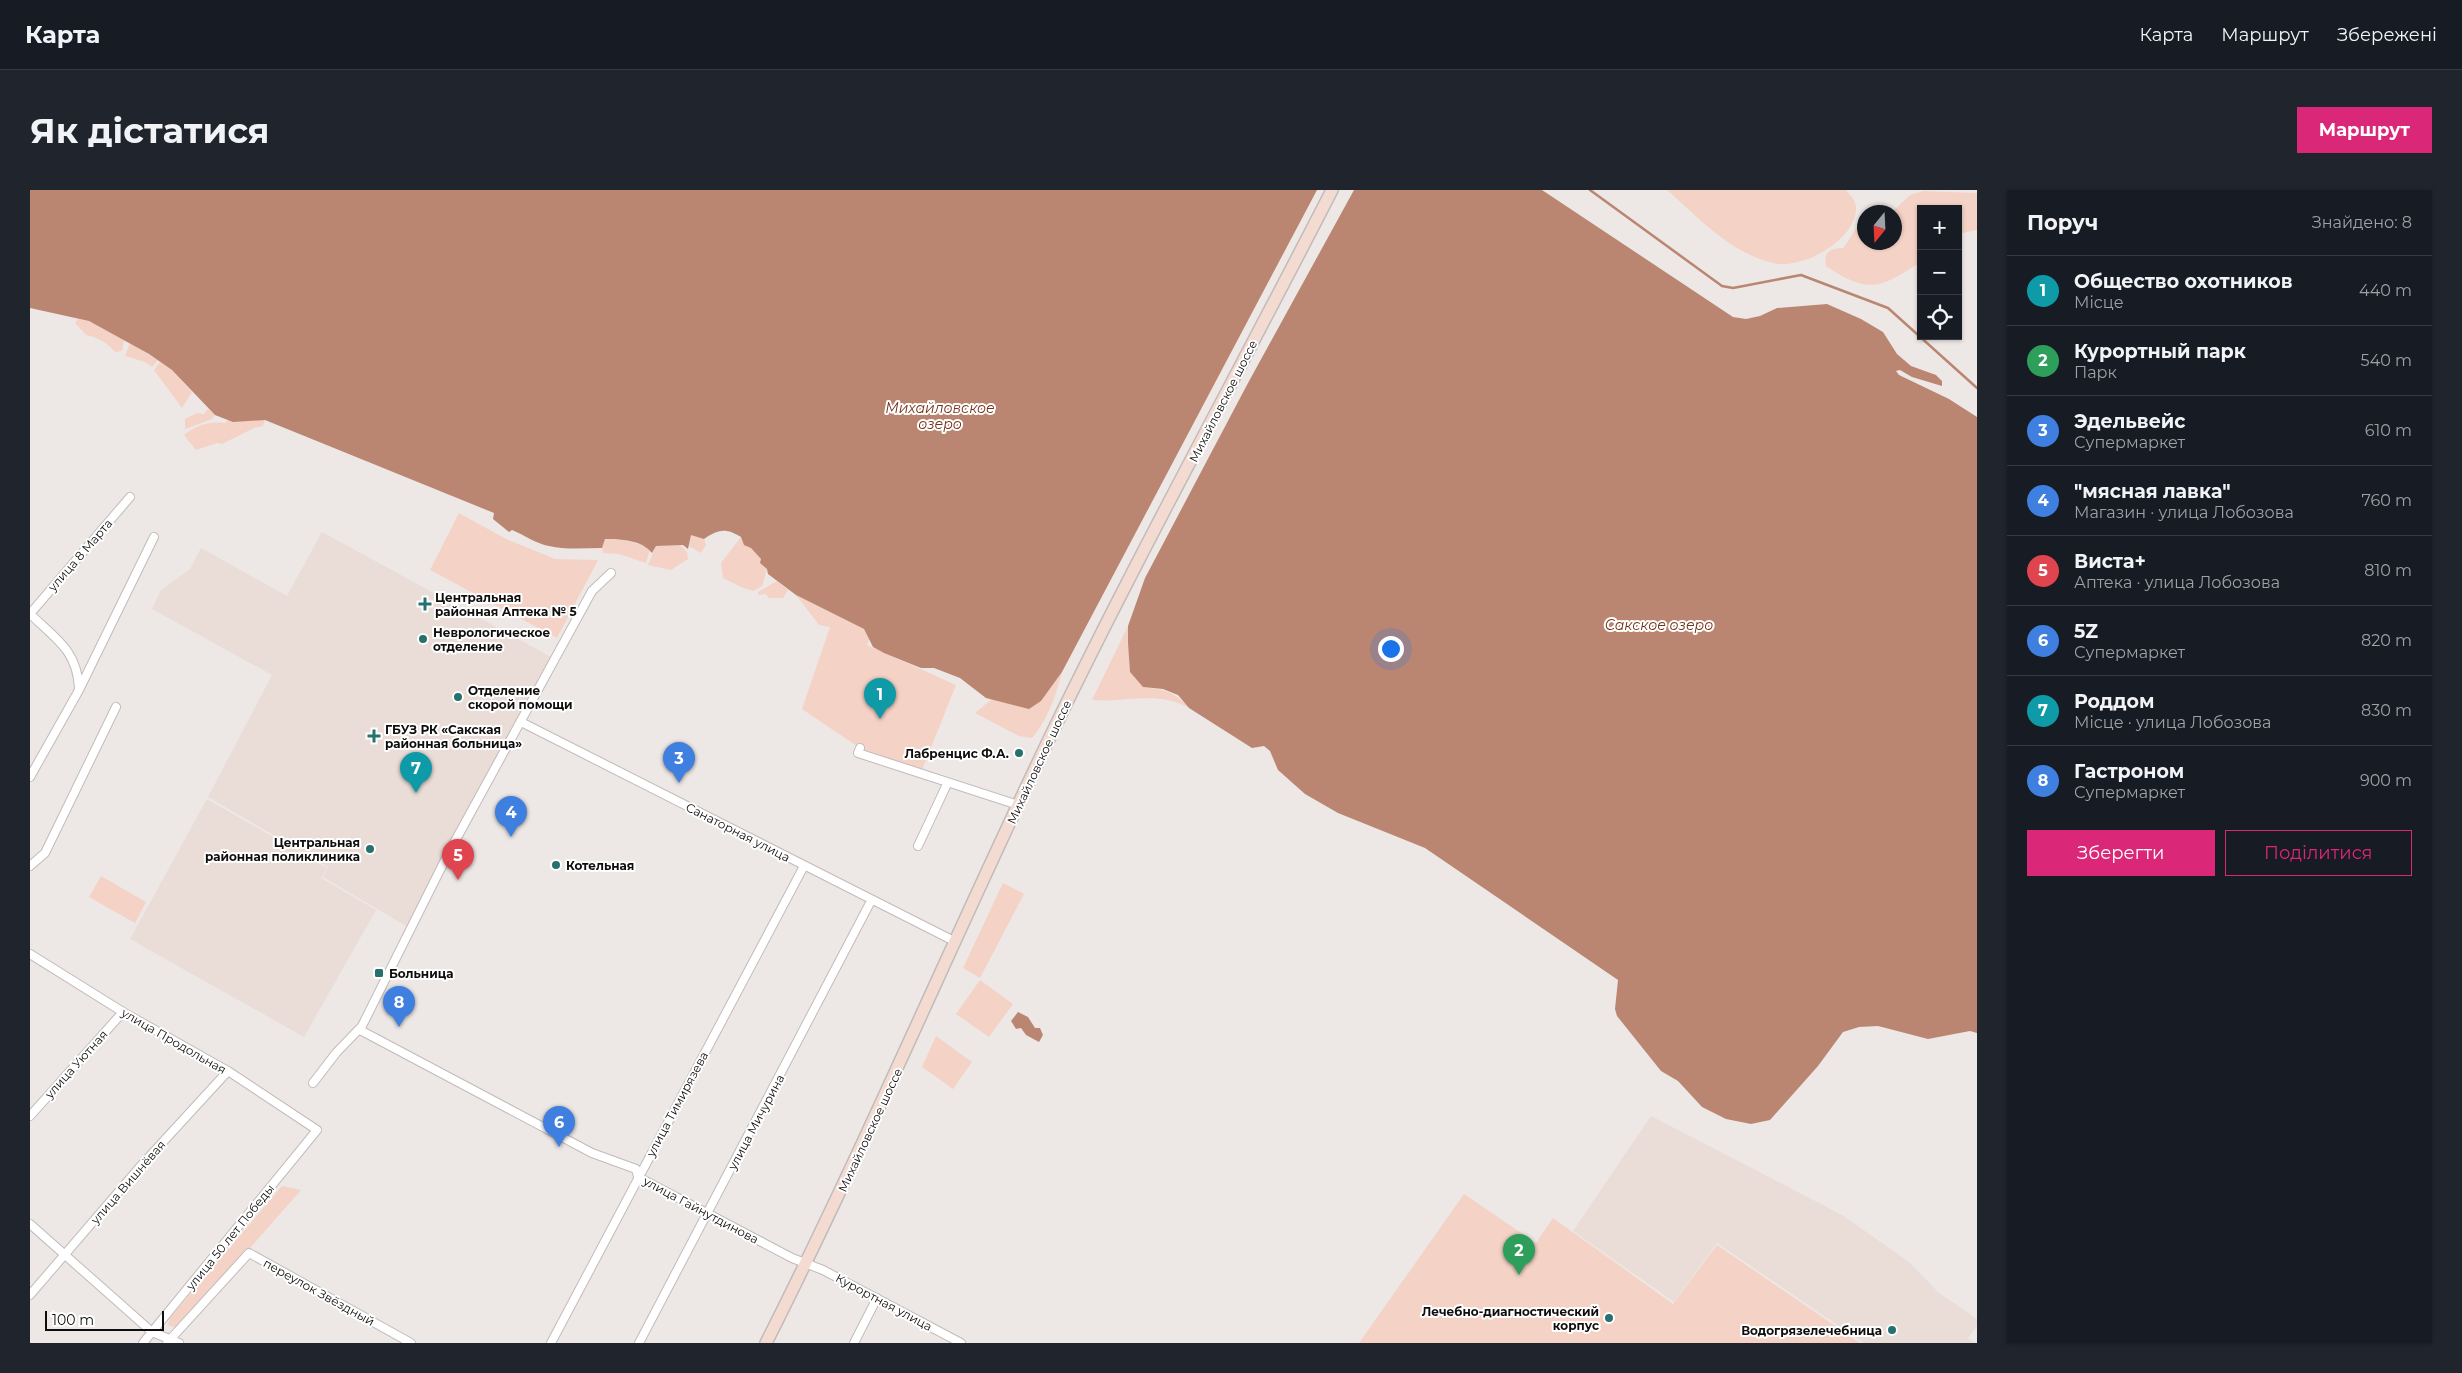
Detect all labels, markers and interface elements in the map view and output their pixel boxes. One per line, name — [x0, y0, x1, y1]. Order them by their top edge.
text: Карта — [25, 20, 100, 49]
text: Карта — [2140, 24, 2193, 46]
text: Маршрут — [2221, 24, 2309, 46]
text: Збережені — [2337, 24, 2437, 46]
button: Маршрут — [2297, 107, 2432, 153]
text: Як дістатися — [30, 109, 270, 152]
north arrow — [1857, 205, 1902, 250]
map controls — [1917, 205, 1962, 340]
button: + — [1917, 205, 1962, 250]
text: Поруч — [2027, 210, 2098, 235]
text: Знайдено: 8 — [2312, 213, 2412, 232]
button: − — [1917, 250, 1962, 295]
text: Общество охотников — [2074, 270, 2293, 293]
text: 1 — [2040, 281, 2046, 300]
text: 440 m — [2359, 281, 2412, 300]
text: Місце — [2074, 293, 2124, 312]
button: locate — [1917, 295, 1962, 340]
street label: Михайловское шоссе — [1186, 337, 1260, 465]
text: Курортный парк — [2074, 340, 2246, 363]
text: 2 — [2038, 351, 2048, 370]
text: 540 m — [2361, 351, 2412, 370]
text: Парк — [2074, 363, 2117, 382]
water label: Михайловское озеро — [885, 399, 995, 433]
text: Эдельвейс — [2074, 410, 2186, 433]
text: 3 — [2038, 421, 2048, 440]
text: 610 m — [2365, 421, 2412, 440]
text: Супермаркет — [2074, 433, 2185, 452]
text: "мясная лавка" — [2074, 480, 2231, 503]
text: 4 — [2037, 491, 2049, 510]
text: 760 m — [2361, 491, 2412, 510]
text: Магазин · улица Лобозова — [2074, 503, 2294, 522]
street label: улица 8 Марта — [44, 516, 115, 595]
text: Виста+ — [2074, 550, 2146, 573]
text: 5 — [2038, 561, 2048, 580]
text: 810 m — [2364, 561, 2412, 580]
text: Аптека · улица Лобозова — [2074, 573, 2280, 592]
place label: Центральная районная Аптека № 5 — [435, 590, 577, 619]
marker: Центральная районная Аптека № 5 — [419, 598, 431, 610]
water label: Сакское озеро — [1605, 616, 1713, 634]
text: 5Z — [2074, 620, 2098, 643]
place label: Неврологическое отделение — [433, 625, 550, 654]
text: 6 — [2038, 631, 2048, 650]
text: 820 m — [2361, 631, 2412, 650]
marker: Неврологическое отделение — [417, 633, 429, 645]
your location — [1378, 636, 1404, 662]
text: Супермаркет — [2074, 643, 2185, 662]
pin: 1 — [864, 678, 896, 719]
place label: Отделение скорой помощи — [468, 683, 572, 712]
text: Роддом — [2074, 690, 2154, 713]
marker: Отделение скорой помощи — [452, 691, 464, 703]
street label: Михайловское шоссе — [1004, 698, 1074, 826]
text: 7 — [2038, 701, 2048, 720]
text: 830 m — [2361, 701, 2412, 720]
text: Місце · улица Лобозова — [2074, 713, 2271, 732]
place label: ГБУЗ РК «Сакская районная больница» — [385, 722, 522, 751]
marker: ГБУЗ РК «Сакская районная больница» — [367, 729, 381, 743]
pin: 3 — [663, 742, 695, 783]
place label: Лабренцис Ф.А. — [904, 746, 1009, 761]
marker: Лабренцис Ф.А. — [1013, 747, 1025, 759]
pin: 7 — [400, 752, 432, 793]
text: Гастроном — [2074, 760, 2184, 783]
text: 8 — [2038, 771, 2048, 790]
text: 900 m — [2360, 771, 2412, 790]
text: Супермаркет — [2074, 783, 2185, 802]
pin: 4 — [495, 796, 527, 837]
street label: Санаторная улица — [683, 799, 793, 865]
button: Зберегти — [2027, 830, 2215, 876]
button: Поділитися — [2225, 830, 2412, 876]
place label: Центральная районная поликлиника — [205, 835, 360, 864]
pin: 5 — [442, 839, 474, 880]
marker: Центральная районная поликлиника — [364, 843, 376, 855]
place label: Котельная — [566, 858, 634, 873]
marker: Котельная — [550, 859, 562, 871]
place label: Больница — [389, 966, 453, 981]
marker: Больница — [373, 967, 385, 979]
pin: 8 — [383, 986, 415, 1027]
street label: улица Продольная — [118, 1004, 229, 1077]
street label: улица Уютная — [41, 1027, 111, 1102]
street label: улица Тимирязева — [642, 1049, 711, 1160]
street label: Михайловское шоссе — [835, 1066, 905, 1194]
street label: улица Мичурина — [724, 1072, 787, 1173]
pin: 6 — [543, 1106, 575, 1147]
street label: улица Вишнёвая — [87, 1137, 168, 1228]
street label: улица Гайнутдинова — [640, 1173, 761, 1247]
street label: улица 50 лет Победы — [182, 1181, 277, 1294]
pin: 2 — [1503, 1234, 1535, 1275]
street label: переулок Звёздный — [261, 1255, 377, 1329]
street label: Курортная улица — [833, 1270, 935, 1334]
place label: Лечебно-диагностический корпус — [1422, 1304, 1599, 1333]
scale bar — [45, 1308, 164, 1331]
text: 100 m — [52, 1311, 94, 1329]
marker: Лечебно-диагностический корпус — [1603, 1312, 1615, 1324]
place label: Водогрязелечебница — [1741, 1323, 1882, 1338]
marker: Водогрязелечебница — [1886, 1324, 1898, 1336]

